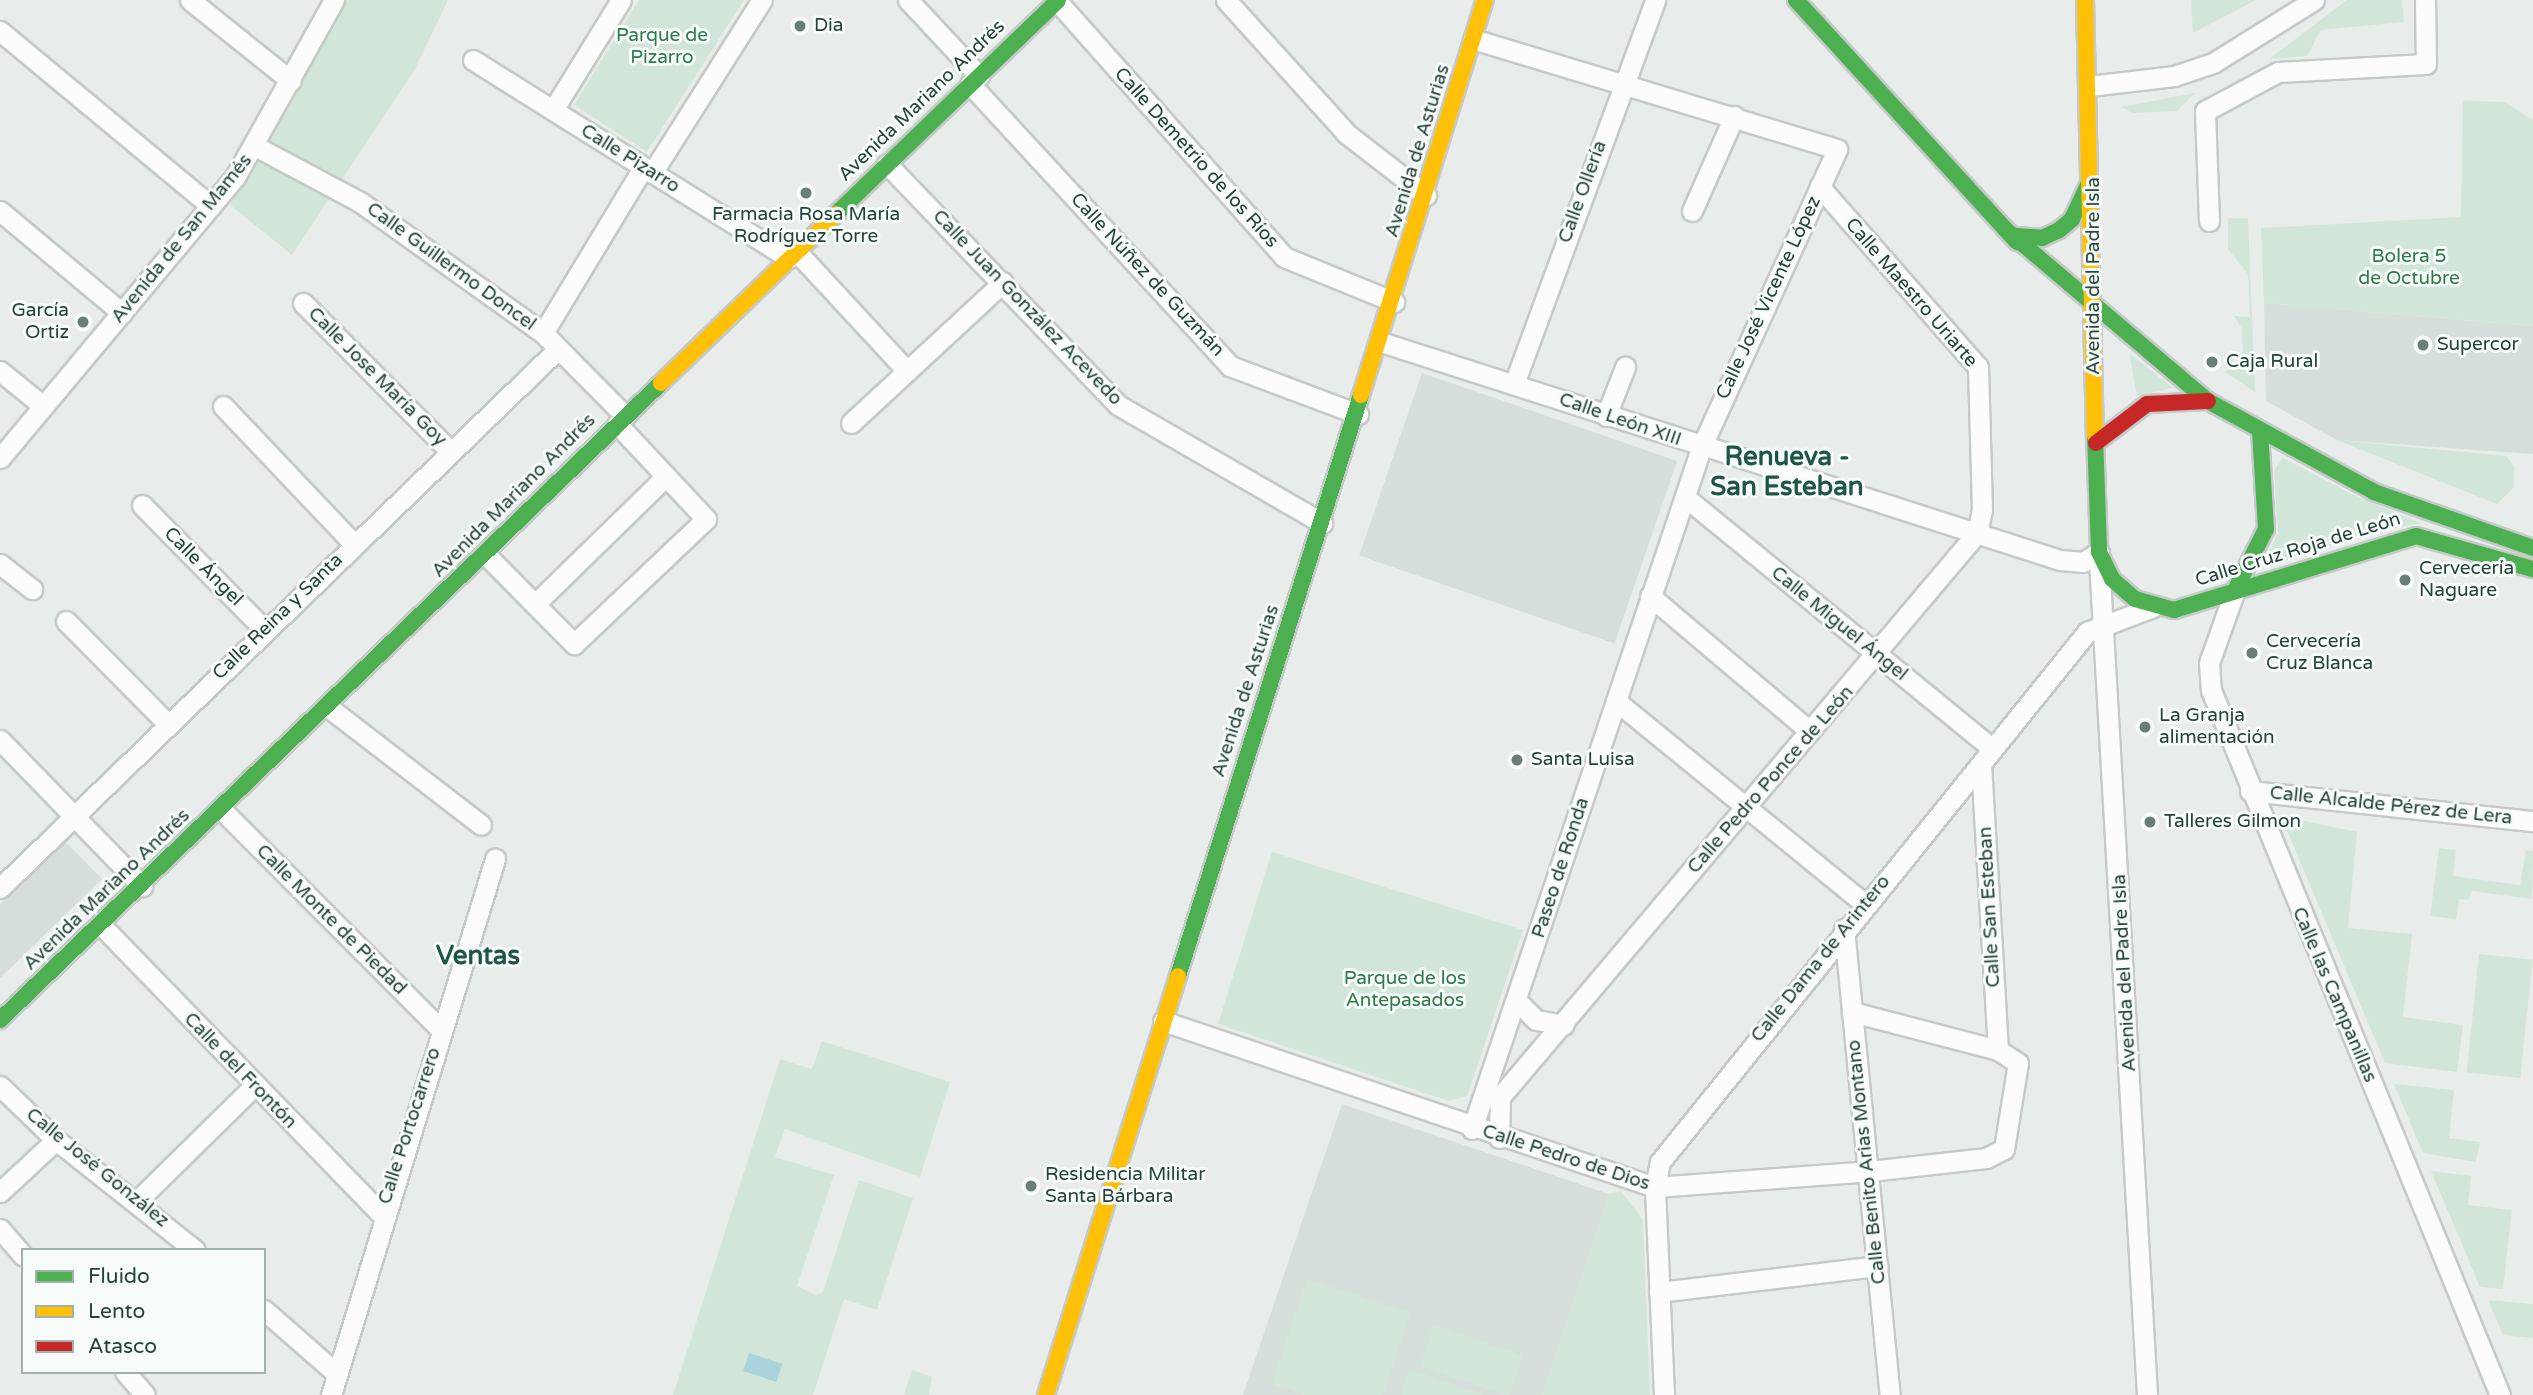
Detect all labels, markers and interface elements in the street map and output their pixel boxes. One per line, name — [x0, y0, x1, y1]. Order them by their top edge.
place label: Dia — [814, 15, 843, 37]
street label: Avenida Mariano Andrés — [834, 16, 1010, 186]
marker: Dia — [792, 18, 808, 34]
park label: Parque de Pizarro — [616, 25, 708, 69]
street label: Avenida de Asturias — [1381, 62, 1455, 240]
street label: Calle Demetrio de los Ríos — [1109, 63, 1283, 253]
street label: Calle Pizarro — [576, 120, 684, 198]
street label: Calle Ollería — [1554, 138, 1612, 246]
street label: Avenida de San Mamés — [107, 150, 257, 328]
street label: Avenida del Padre Isla — [2083, 177, 2105, 375]
marker: Farmacia Rosa María Rodríguez Torre — [798, 185, 814, 201]
street label: Calle Núñez de Guzmán — [1065, 189, 1229, 361]
street label: Calle José Vicente López — [1712, 193, 1826, 403]
street label: Calle Guillermo Doncel — [362, 198, 540, 336]
place label: Farmacia Rosa María Rodríguez Torre — [712, 204, 900, 248]
street label: Calle Juan González Acevedo — [927, 205, 1127, 411]
street label: Calle Maestro Uriarte — [1840, 214, 1982, 372]
park label: Bolera 5 de Octubre — [2358, 246, 2460, 290]
place label: García Ortiz — [11, 300, 69, 344]
street label: Calle Jose María Goy — [303, 303, 451, 451]
marker: García Ortiz — [75, 314, 91, 330]
place label: Supercor — [2437, 334, 2519, 356]
marker: Supercor — [2415, 337, 2431, 353]
place label: Caja Rural — [2226, 351, 2318, 373]
marker: Caja Rural — [2204, 354, 2220, 370]
street label: Calle León XIII — [1556, 388, 1684, 452]
street label: Avenida Mariano Andrés — [427, 409, 601, 583]
district label: Renueva - San Esteban — [1710, 441, 1864, 503]
street label: Calle Cruz Roja de León — [2193, 508, 2403, 592]
street label: Calle Ángel — [159, 523, 247, 611]
street label: Calle Reina y Santa — [208, 549, 348, 685]
place label: Cervecería Naguare — [2419, 558, 2514, 602]
street label: Calle Miguel Ángel — [1766, 562, 1912, 686]
marker: Cervecería Naguare — [2397, 572, 2413, 588]
street label: Avenida de Asturias — [1207, 602, 1285, 780]
place label: Cervecería Cruz Blanca — [2266, 631, 2373, 675]
marker: Cervecería Cruz Blanca — [2244, 645, 2260, 661]
street label: Calle Pedro Ponce de León — [1683, 681, 1859, 879]
place label: La Granja alimentación — [2159, 705, 2275, 749]
marker: La Granja alimentación — [2137, 719, 2153, 735]
place label: Santa Luisa — [1531, 749, 1635, 771]
marker: Santa Luisa — [1509, 752, 1525, 768]
street label: Calle Alcalde Pérez de Lera — [2269, 782, 2513, 830]
street label: Paseo de Ronda — [1528, 795, 1594, 941]
street label: Avenida Mariano Andrés — [19, 805, 195, 975]
place label: Talleres Gilmon — [2164, 811, 2301, 833]
marker: Talleres Gilmon — [2142, 814, 2158, 830]
street label: Calle San Esteban — [1974, 826, 2006, 988]
street label: Calle Monte de Piedad — [251, 840, 411, 1000]
street label: Calle Dama de Arintero — [1747, 871, 1895, 1047]
street label: Avenida del Padre Isla — [2108, 874, 2142, 1072]
street label: Calle las Campanillas — [2287, 904, 2381, 1086]
district label: Ventas — [436, 940, 520, 972]
park label: Parque de los Antepasados — [1344, 968, 1466, 1012]
street label: Calle del Frontón — [179, 1008, 301, 1134]
street label: Calle Benito Arias Montano — [1843, 1039, 1891, 1285]
street label: Calle Portocarrero — [374, 1045, 446, 1207]
street label: Calle José González — [21, 1103, 173, 1233]
street label: Calle Pedro de Dios — [1479, 1120, 1653, 1196]
place label: Residencia Militar Santa Bárbara — [1045, 1164, 1205, 1208]
marker: Residencia Militar Santa Bárbara — [1023, 1178, 1039, 1194]
legend — [21, 1248, 266, 1374]
text: Fluido — [88, 1264, 150, 1289]
text: Lento — [88, 1299, 145, 1324]
text: Atasco — [88, 1334, 157, 1359]

